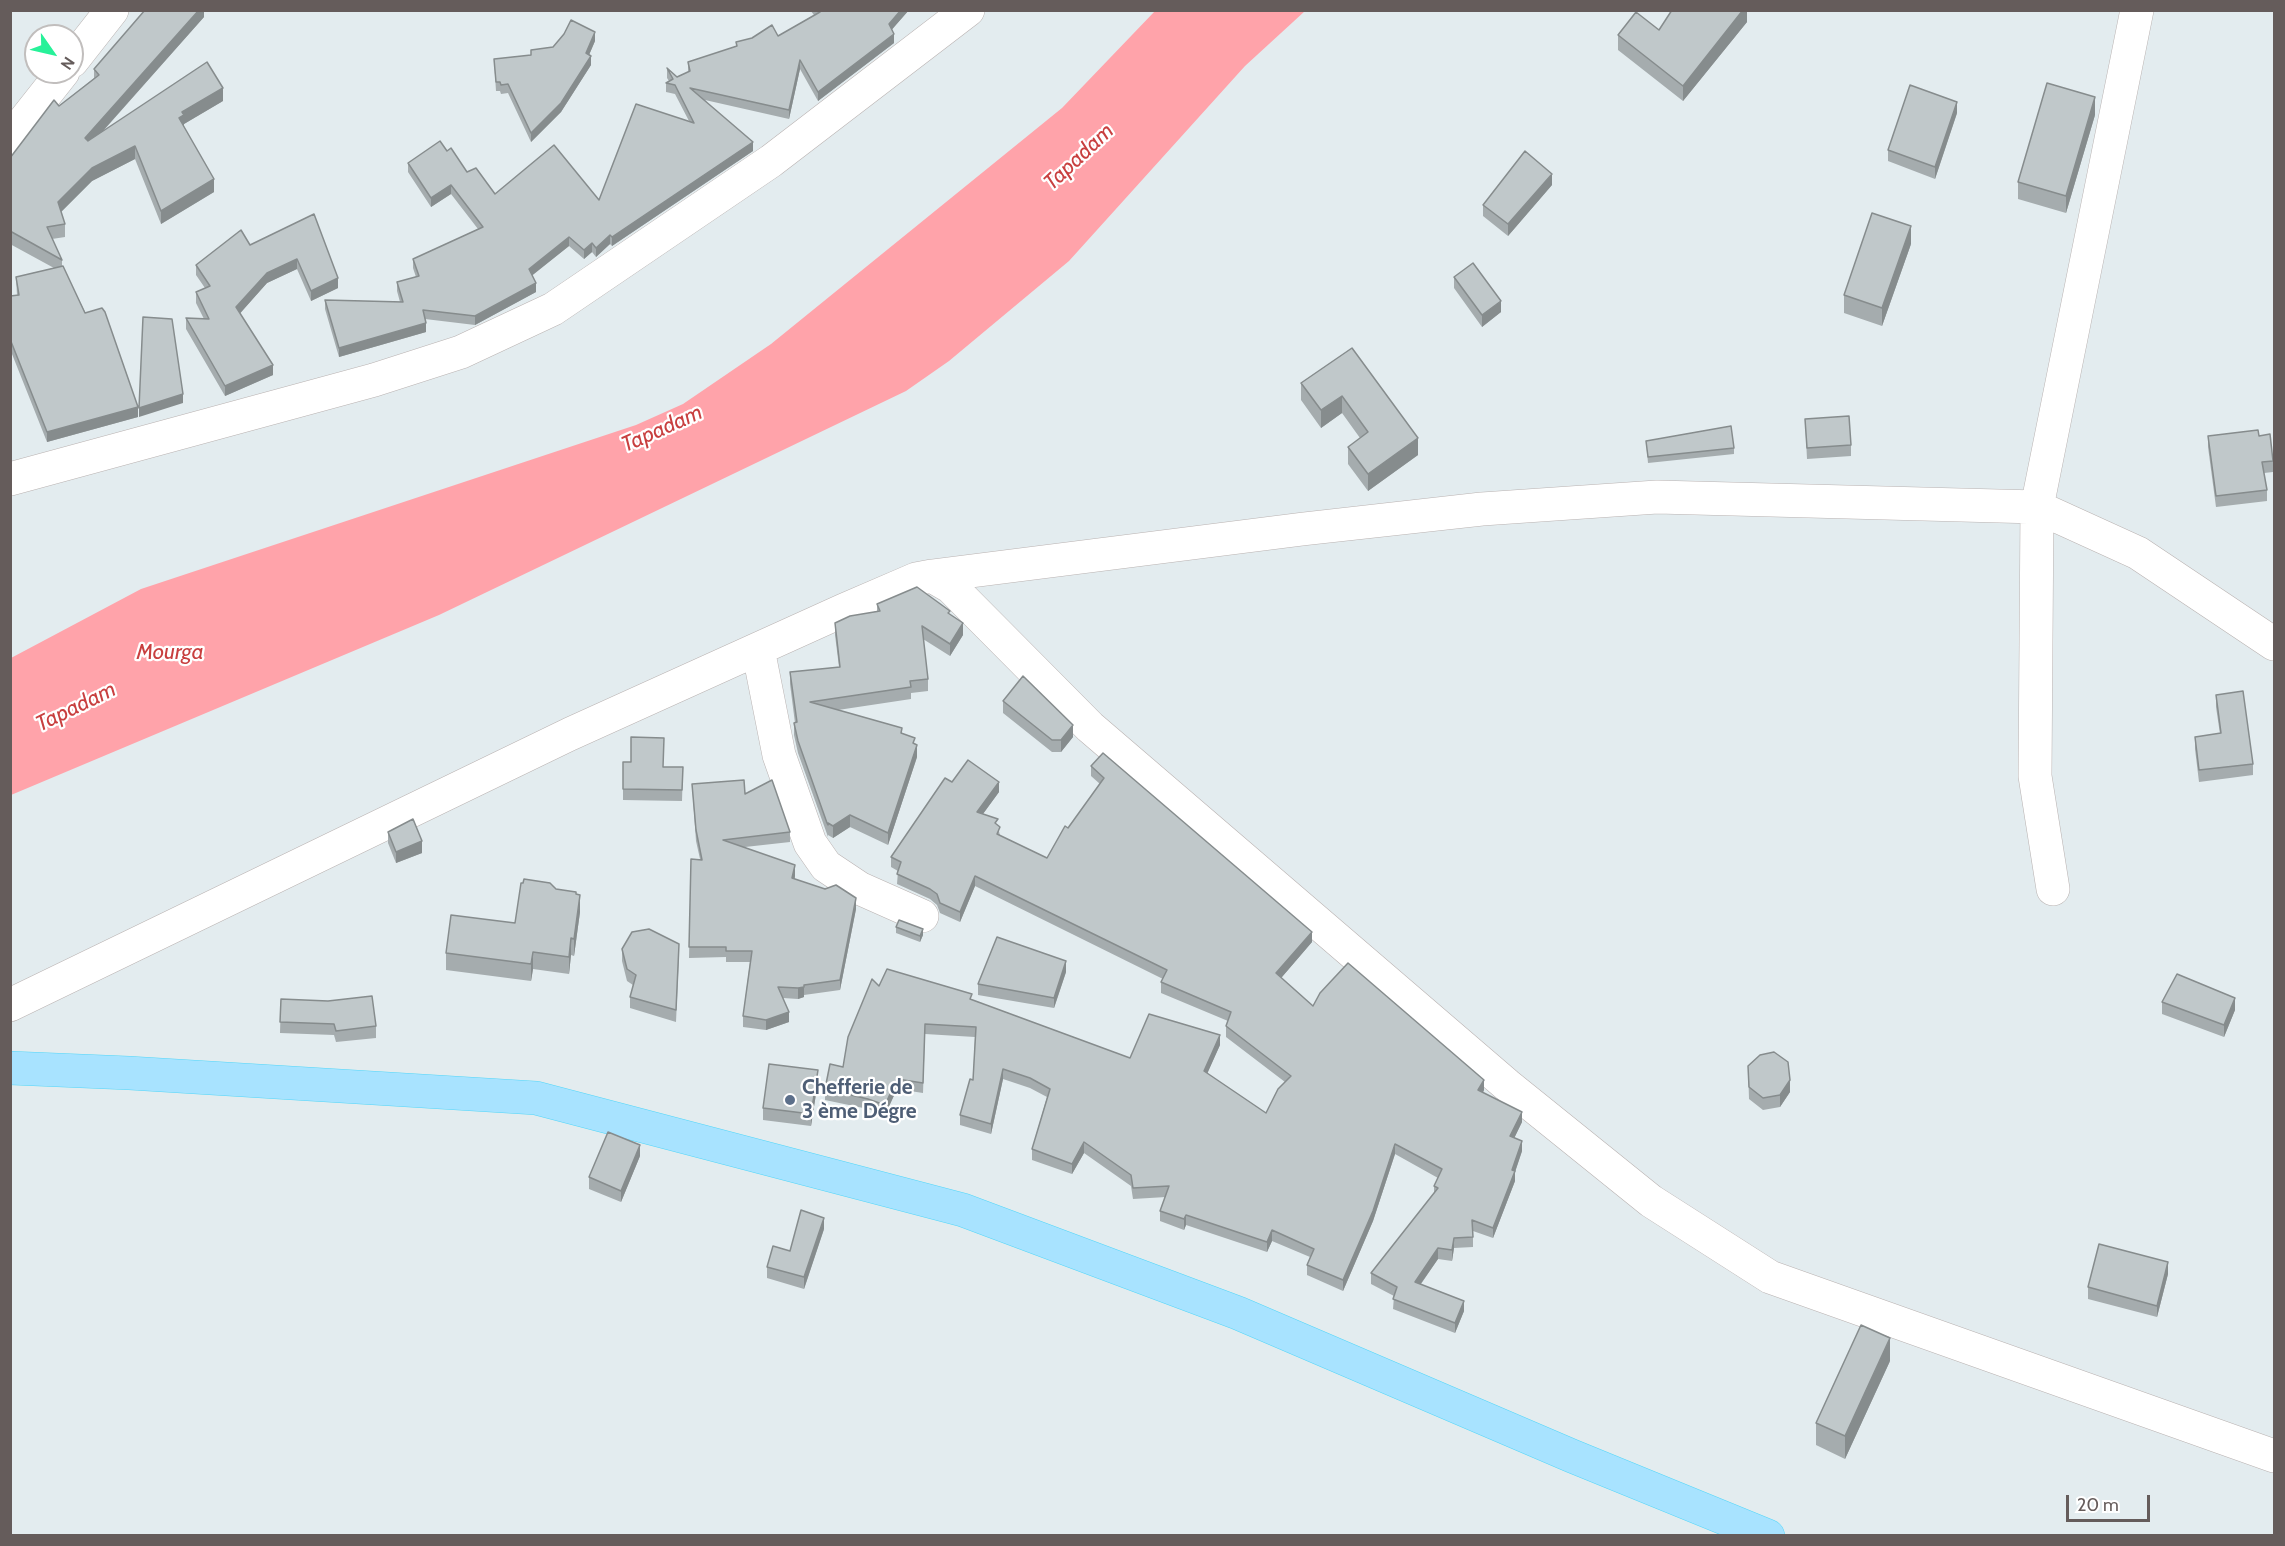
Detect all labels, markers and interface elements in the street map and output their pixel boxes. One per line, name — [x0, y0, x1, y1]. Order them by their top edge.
north arrow — [24, 24, 84, 84]
text: N — [57, 53, 79, 73]
water label: Tapadam — [1039, 118, 1119, 196]
water label: Tapadam — [617, 399, 707, 459]
water label: Mourga — [136, 640, 204, 666]
water label: Tapadam — [32, 676, 120, 738]
place label: Chefferie de 3 ème Dégre — [802, 1075, 917, 1125]
marker: Chefferie de 3 ème Dégre — [783, 1093, 797, 1107]
scale bar — [2069, 1483, 2153, 1521]
text: 20 m — [2077, 1494, 2119, 1516]

